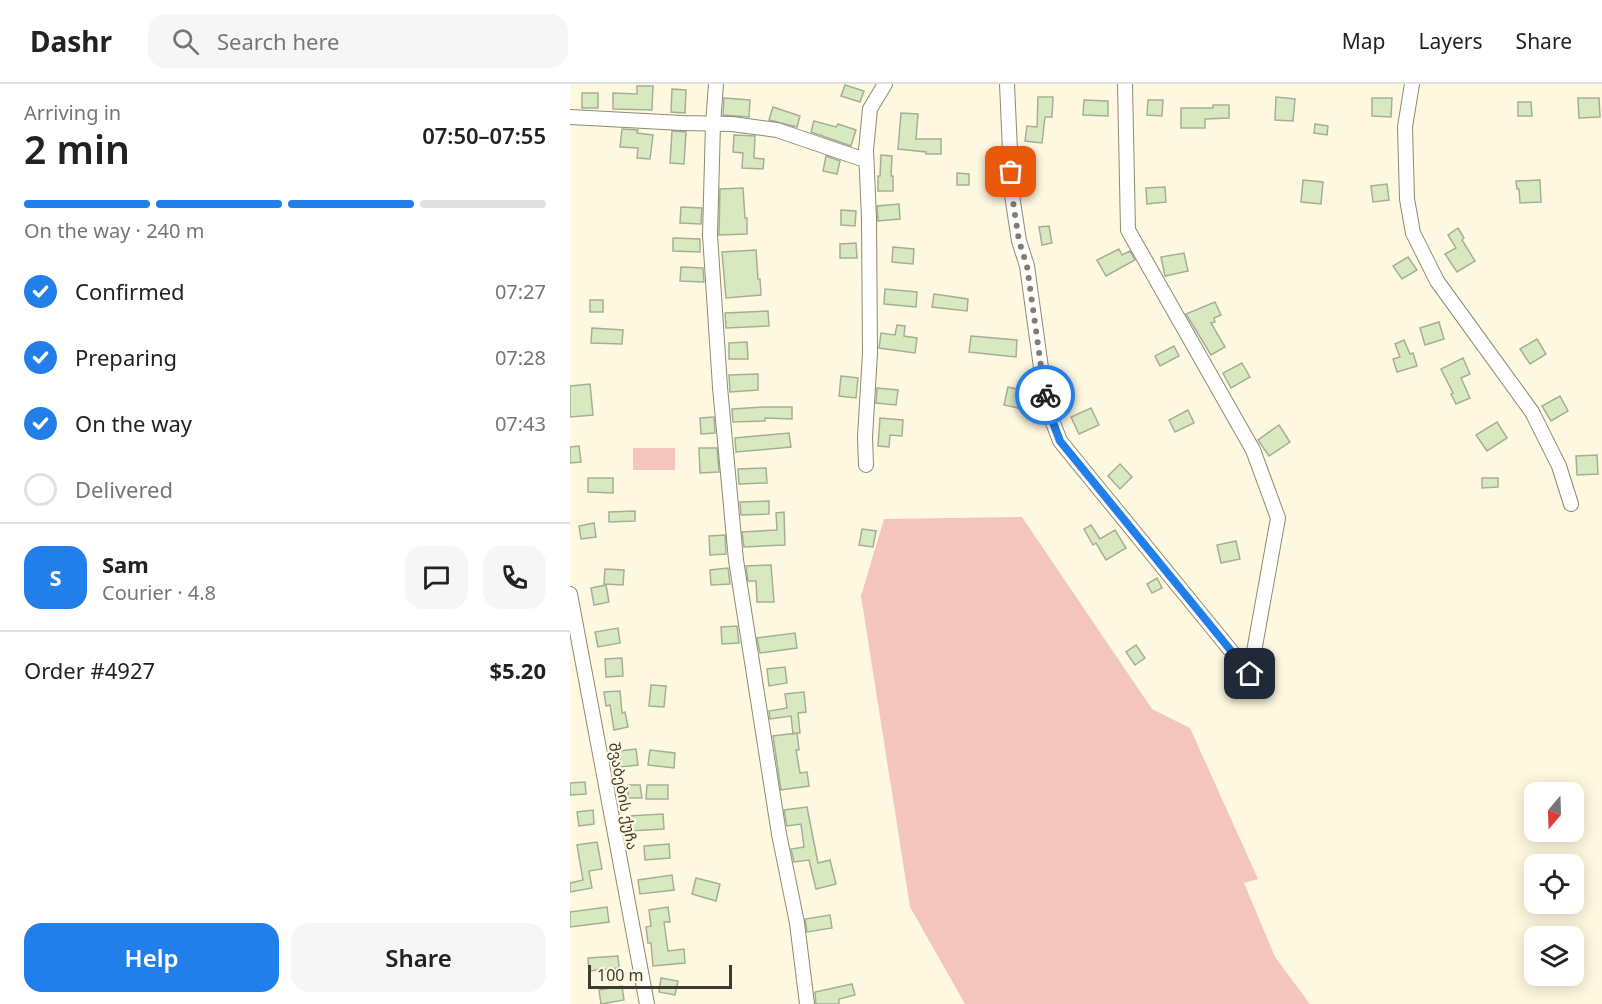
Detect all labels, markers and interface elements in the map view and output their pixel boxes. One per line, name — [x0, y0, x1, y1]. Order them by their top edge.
search box — [148, 14, 568, 68]
text: Dashr — [30, 22, 112, 60]
icon: search — [169, 25, 202, 58]
text: Search here — [217, 26, 339, 56]
text: Map — [1342, 27, 1386, 55]
text: Layers — [1419, 27, 1483, 55]
text: Share — [1516, 27, 1572, 55]
text: Arriving in — [24, 99, 121, 126]
text: 07:50–07:55 — [422, 120, 546, 150]
text: 2 min — [24, 122, 130, 175]
pin — [985, 146, 1036, 197]
icon: bag — [994, 155, 1027, 188]
text: On the way · 240 m — [24, 217, 204, 244]
icon: check — [24, 275, 57, 308]
text: Confirmed — [75, 276, 185, 306]
text: 07:27 — [495, 278, 546, 305]
icon: check — [24, 341, 57, 374]
text: Preparing — [75, 342, 177, 372]
text: 07:28 — [495, 344, 546, 371]
courier — [1015, 365, 1075, 425]
icon: bike — [1029, 379, 1062, 412]
icon: check — [24, 407, 57, 440]
text: On the way — [75, 408, 192, 438]
text: 07:43 — [495, 410, 546, 437]
text: Delivered — [75, 474, 173, 504]
button: chat — [405, 546, 468, 609]
button: phone — [483, 546, 546, 609]
text: Sam — [102, 549, 149, 579]
text: S — [49, 562, 62, 592]
text: Courier · 4.8 — [102, 579, 216, 606]
pin — [1224, 648, 1275, 699]
text: Order #4927 — [24, 655, 155, 685]
text: $5.20 — [489, 655, 546, 685]
icon: home — [1233, 657, 1266, 690]
street label: შვაბების ქუჩა — [605, 741, 643, 851]
north arrow — [1524, 782, 1584, 842]
map controls — [1524, 782, 1584, 986]
button: locate — [1524, 854, 1584, 914]
button: Help — [24, 923, 279, 992]
button: Share — [291, 923, 546, 992]
button: layers — [1524, 926, 1584, 986]
scale bar — [588, 962, 732, 990]
text: 100 m — [597, 964, 644, 986]

